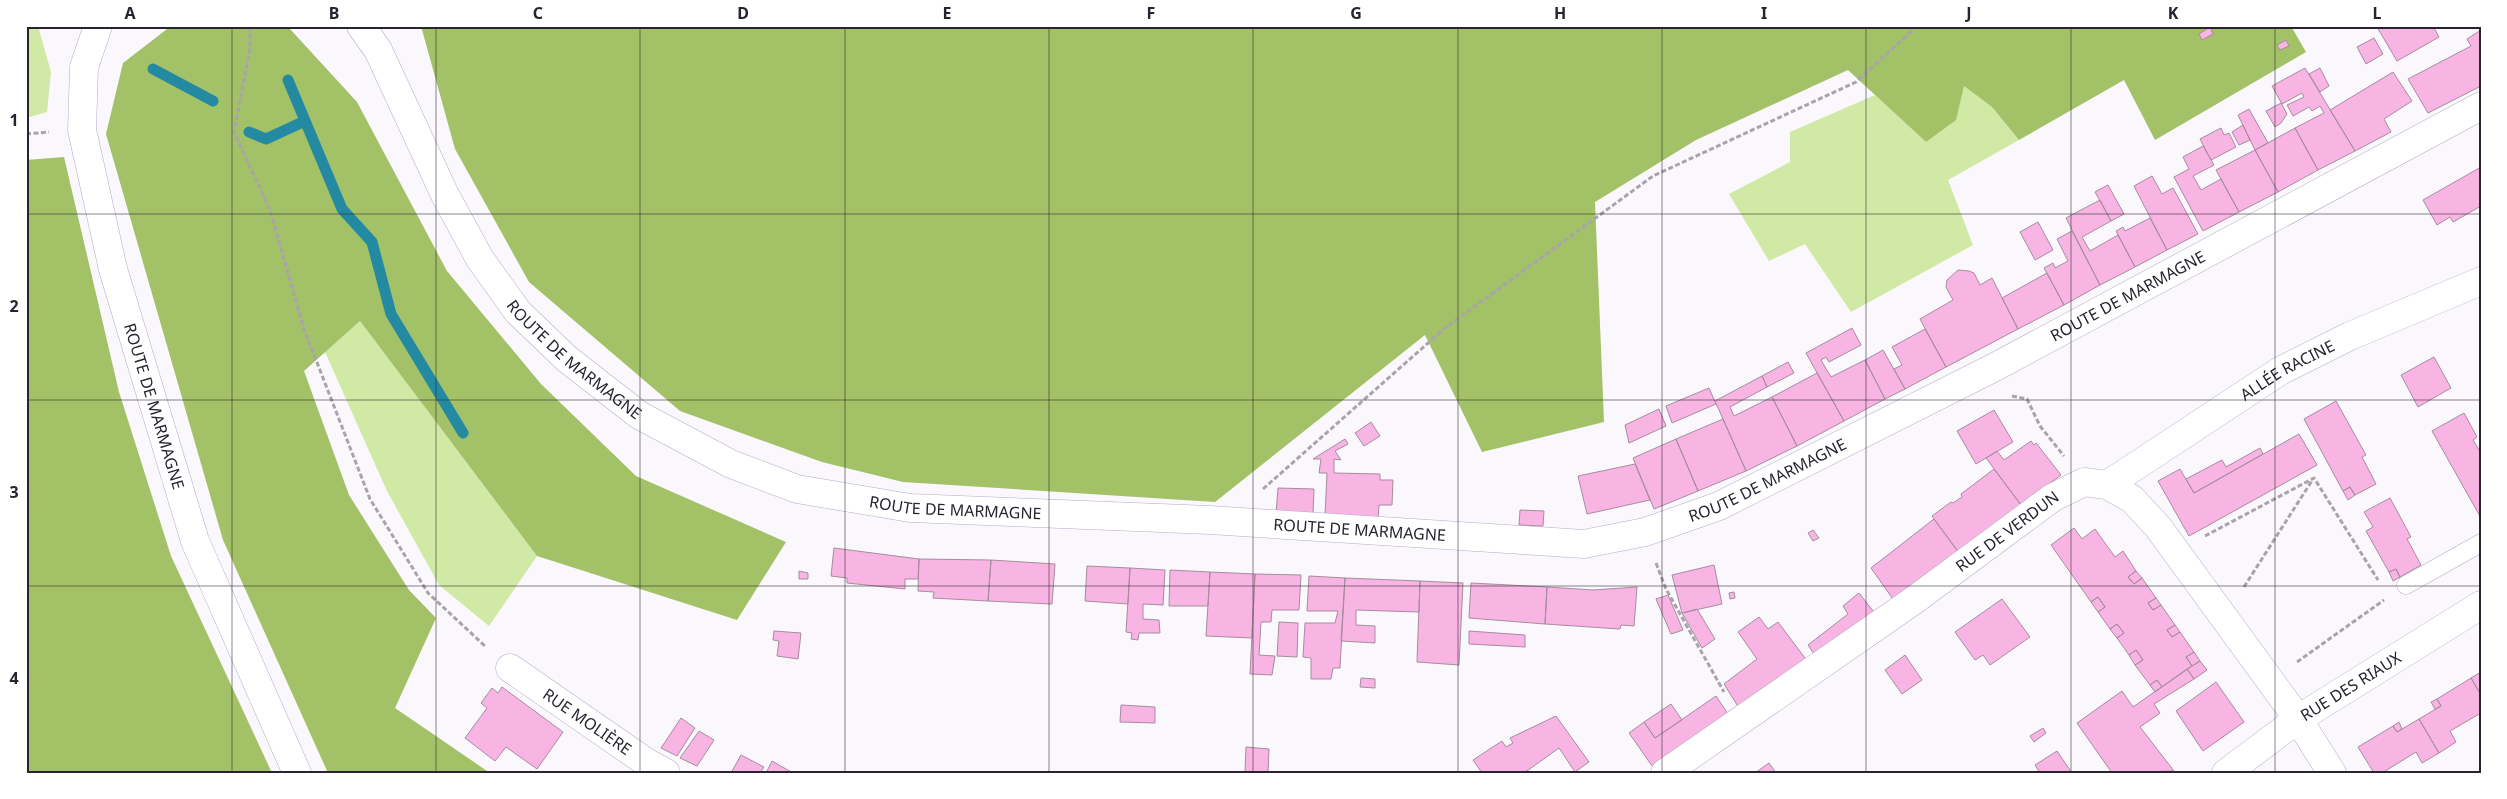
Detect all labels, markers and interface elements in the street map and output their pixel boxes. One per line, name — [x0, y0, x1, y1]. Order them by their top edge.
text: A — [124, 2, 136, 24]
text: B — [329, 2, 339, 24]
text: C — [533, 2, 543, 24]
text: D — [737, 2, 749, 24]
text: E — [943, 2, 952, 24]
text: F — [1147, 2, 1155, 24]
text: G — [1350, 2, 1362, 24]
text: H — [1554, 2, 1566, 24]
text: I — [1761, 2, 1767, 24]
text: J — [1964, 2, 1972, 24]
text: K — [2168, 2, 2179, 24]
text: L — [2373, 2, 2382, 24]
text: 1 — [9, 109, 19, 131]
street label: ROUTE DE MARMAGNE — [2046, 245, 2209, 346]
text: 2 — [9, 295, 19, 317]
street label: ROUTE DE MARMAGNE — [502, 295, 647, 424]
street label: ROUTE DE MARMAGNE — [119, 320, 190, 492]
street label: ALLÉE RACINE — [2236, 335, 2338, 405]
street label: ROUTE DE MARMAGNE — [1685, 433, 1850, 527]
text: 3 — [9, 481, 19, 503]
street label: RUE DE VERDUN — [1951, 486, 2063, 577]
street label: ROUTE DE MARMAGNE — [868, 490, 1042, 524]
street label: ROUTE DE MARMAGNE — [1273, 513, 1447, 546]
street label: RUE DES RIAUX — [2296, 646, 2406, 726]
text: 4 — [9, 667, 19, 689]
street label: RUE MOLIÈRE — [539, 683, 636, 760]

